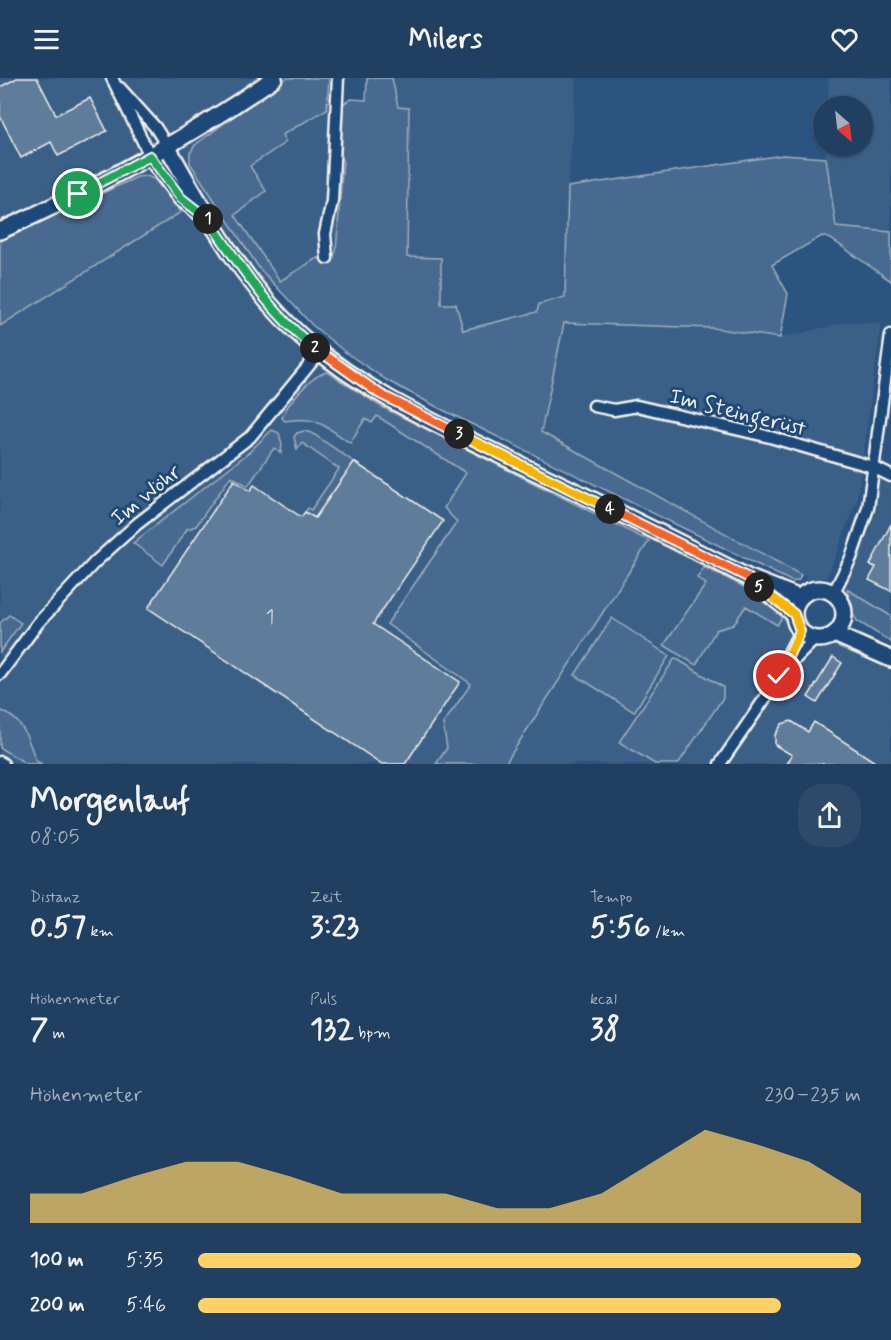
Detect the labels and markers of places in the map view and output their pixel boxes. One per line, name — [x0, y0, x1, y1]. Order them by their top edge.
pin — [52, 168, 103, 219]
pin: 1 — [193, 204, 223, 234]
pin: 2 — [300, 333, 330, 363]
pin: 3 — [444, 419, 474, 449]
pin: 4 — [595, 494, 625, 524]
pin: 5 — [744, 572, 774, 602]
pin — [753, 650, 804, 701]

